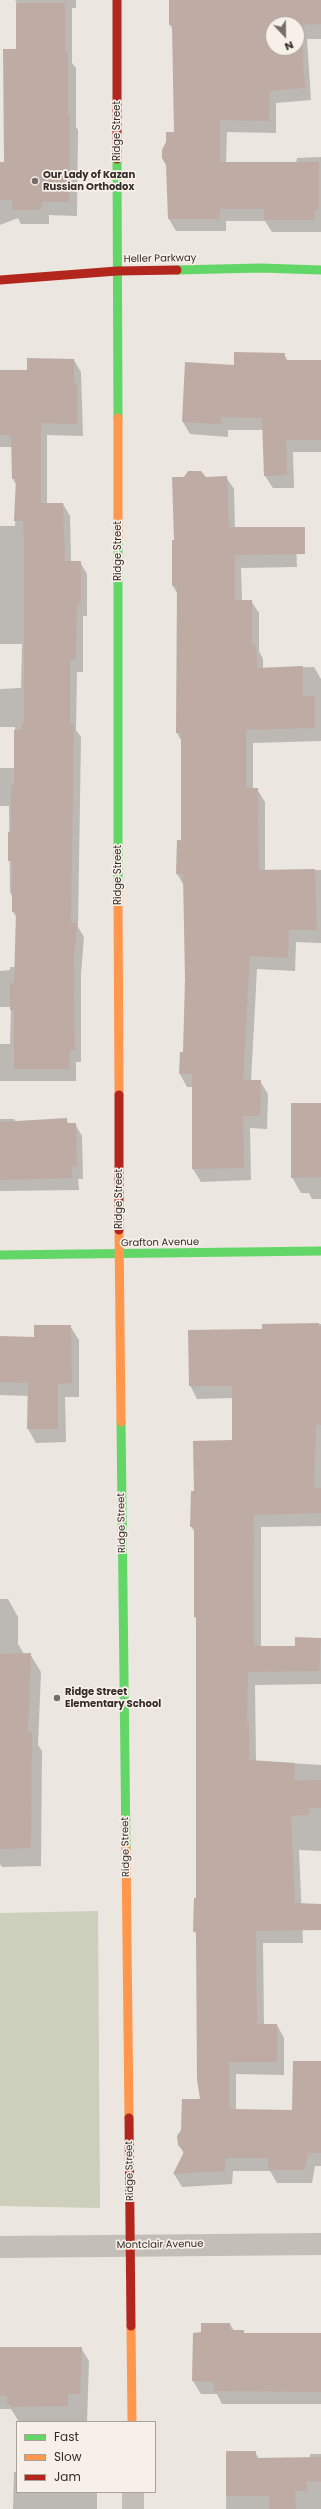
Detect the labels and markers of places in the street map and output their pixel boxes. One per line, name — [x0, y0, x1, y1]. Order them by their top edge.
place label: Our Lady of Kazan Russian Orthodox — [43, 169, 135, 192]
marker: Our Lady of Kazan Russian Orthodox — [30, 176, 40, 186]
place label: Ridge Street Elementary School — [65, 1686, 161, 1710]
marker: Ridge Street Elementary School — [52, 1693, 62, 1703]

